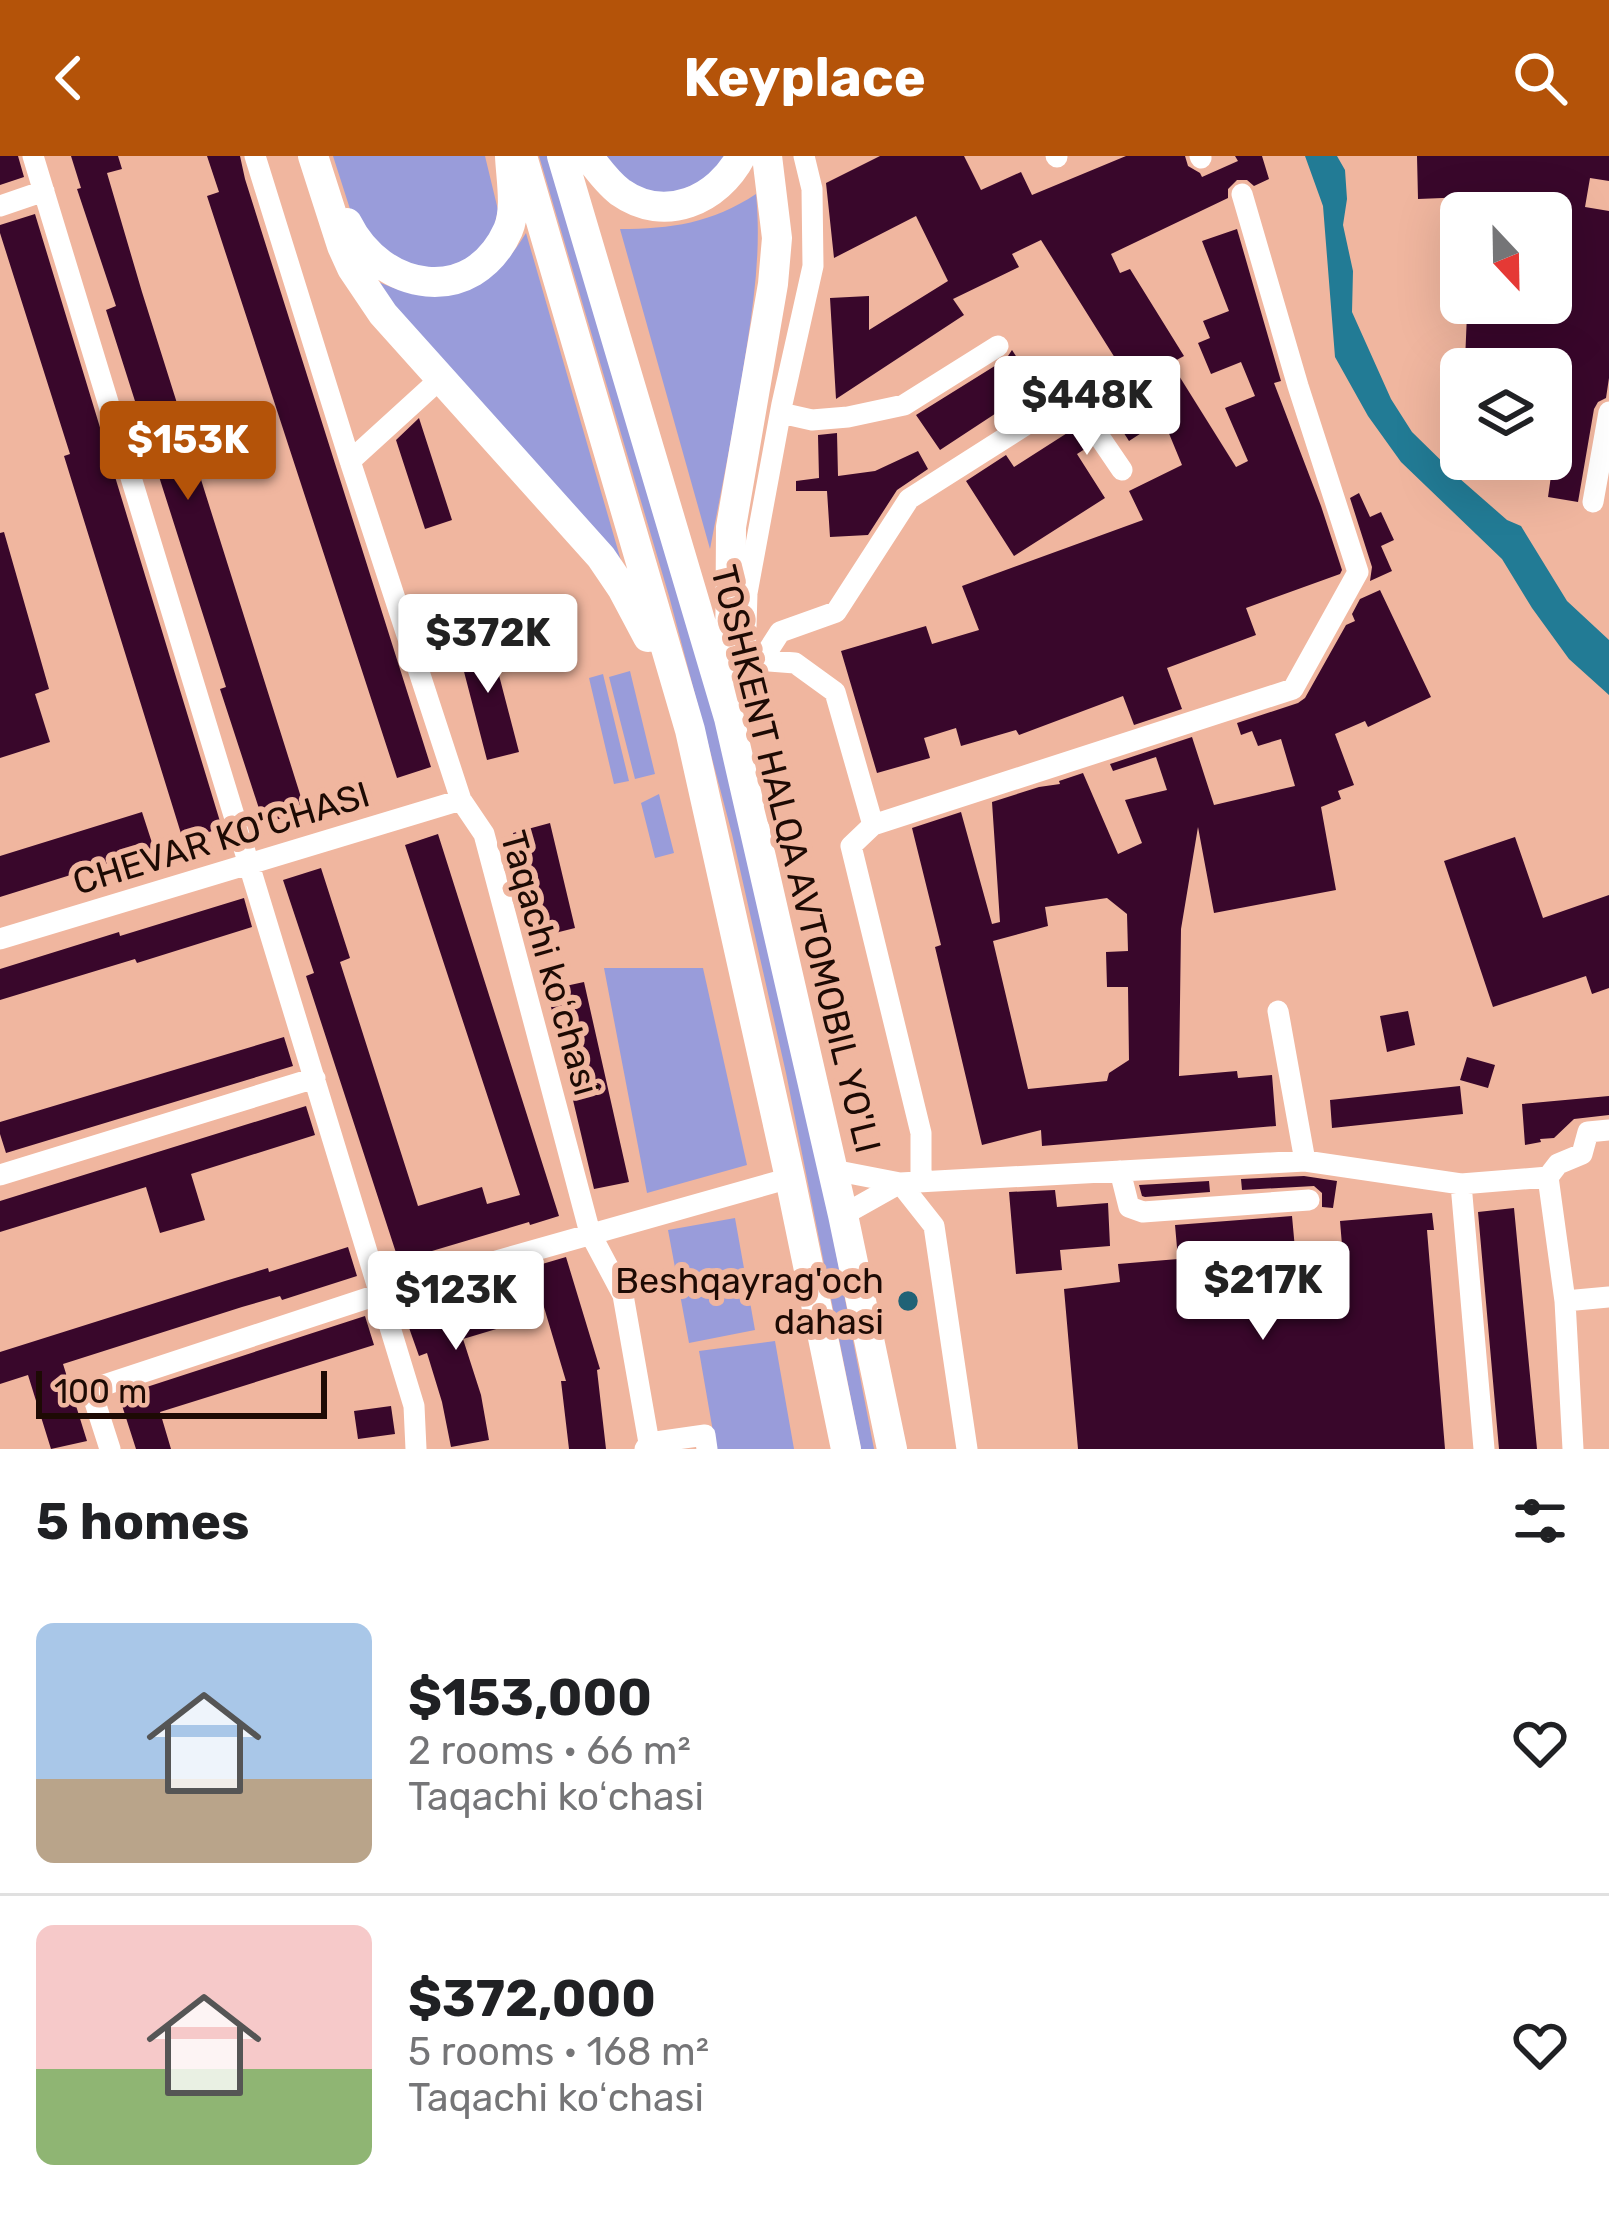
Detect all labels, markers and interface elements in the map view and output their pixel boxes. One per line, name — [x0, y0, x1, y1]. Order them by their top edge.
icon: back — [36, 45, 102, 111]
icon: search — [1507, 45, 1573, 111]
text: Keyplace — [683, 46, 926, 110]
north arrow — [1440, 192, 1572, 324]
map controls — [1440, 192, 1572, 480]
button: layers — [1440, 348, 1572, 480]
pin: $448K — [1003, 356, 1171, 458]
text: $448K — [1021, 372, 1153, 418]
pin: $153K — [104, 401, 272, 503]
text: $153K — [127, 417, 249, 463]
street label: TOSHKENT HALQA AVTOMOBIL YO'LI — [702, 561, 890, 1157]
pin: $372K — [404, 594, 572, 696]
text: $372K — [425, 610, 551, 656]
street label: CHEVAR KO'CHASI — [68, 772, 374, 904]
street label: Taqachi koʻchasi — [492, 826, 608, 1100]
pin: $217K — [1179, 1241, 1347, 1343]
pin: $123K — [372, 1251, 540, 1353]
text: $217K — [1204, 1257, 1323, 1303]
place label: Beshqayrag'och dahasi — [615, 1259, 884, 1343]
text: $123K — [395, 1267, 517, 1313]
marker: Beshqayrag'och dahasi — [895, 1288, 921, 1314]
scale bar — [36, 1365, 327, 1418]
text: 100 m — [54, 1372, 147, 1411]
icon: filters — [1507, 1488, 1573, 1554]
text: 5 homes — [36, 1491, 249, 1552]
text: $153,000 — [408, 1667, 652, 1728]
icon: home — [132, 1671, 276, 1815]
icon: heart — [1507, 1710, 1573, 1776]
text: 2 rooms · 66 m² — [408, 1728, 691, 1774]
text: Taqachi koʻchasi — [408, 1774, 704, 1820]
text: $372,000 — [408, 1968, 656, 2029]
icon: home — [132, 1973, 276, 2117]
icon: heart — [1507, 2012, 1573, 2078]
text: 5 rooms · 168 m² — [408, 2029, 709, 2075]
text: Taqachi koʻchasi — [408, 2075, 704, 2121]

